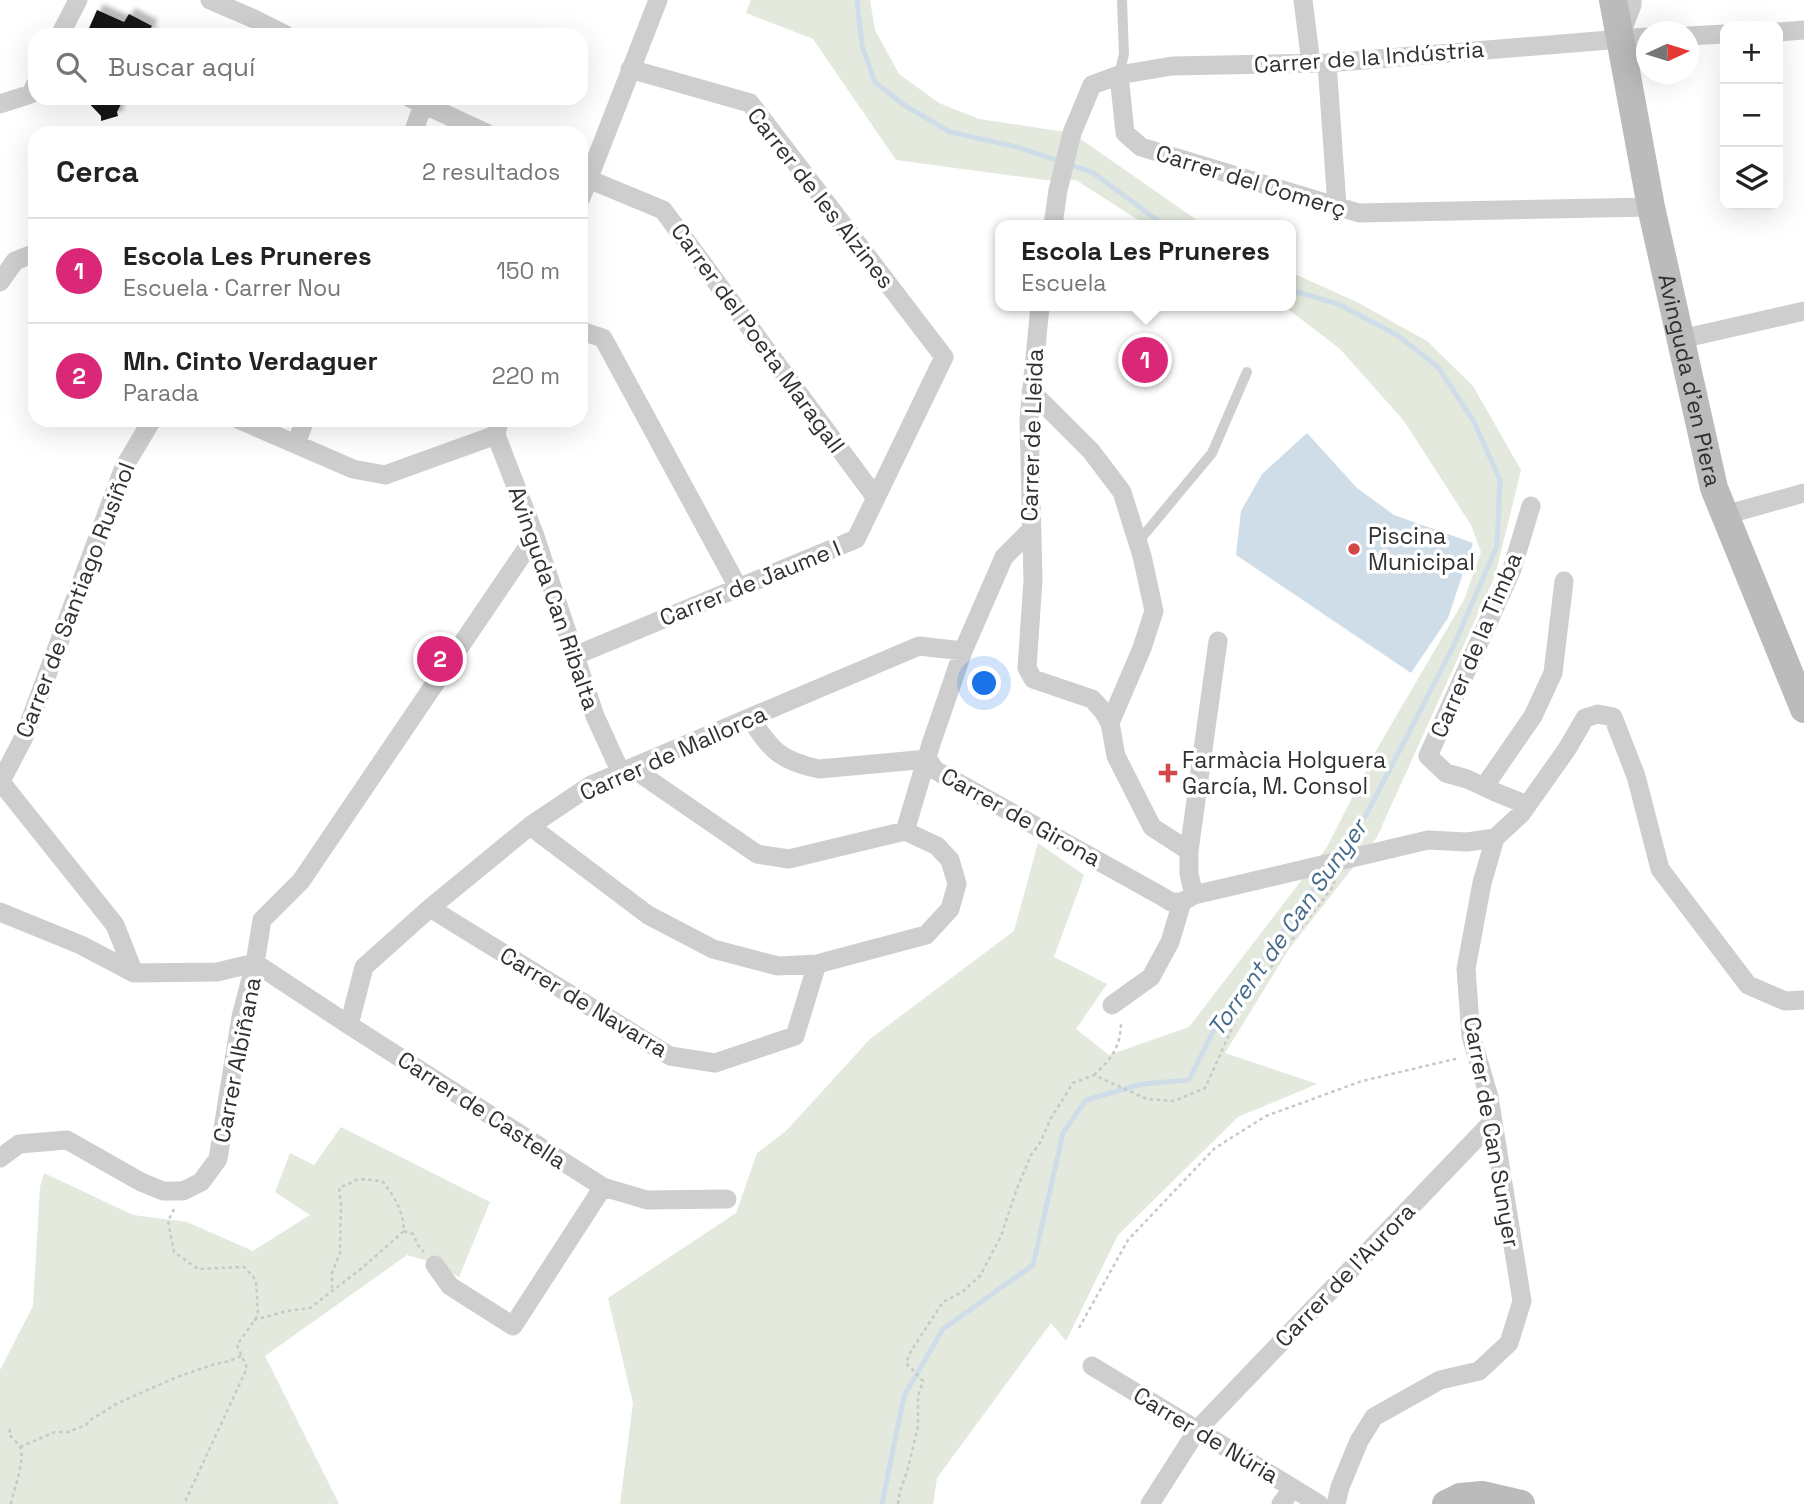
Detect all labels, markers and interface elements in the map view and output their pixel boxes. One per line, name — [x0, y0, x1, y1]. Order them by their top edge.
north arrow — [1636, 21, 1699, 84]
map controls — [1720, 21, 1783, 210]
button: + — [1720, 21, 1783, 84]
search box — [28, 28, 588, 105]
street label: Carrer de la Indústria — [1253, 34, 1485, 80]
icon: search — [52, 48, 90, 86]
text: Buscar aquí — [108, 50, 255, 84]
button: − — [1720, 84, 1783, 147]
street label: Carrer de les Alzines — [741, 101, 901, 295]
street label: Carrer del Comerç — [1152, 138, 1350, 224]
button: layers — [1720, 147, 1783, 210]
text: Cerca — [56, 152, 139, 191]
text: 2 resultados — [422, 157, 560, 187]
street label: Carrer del Poeta Maragall — [664, 217, 852, 459]
popup — [995, 220, 1296, 311]
text: Escola Les Pruneres — [1021, 234, 1270, 268]
text: Escola Les Pruneres — [123, 239, 372, 273]
text: 1 — [74, 256, 84, 286]
text: 150 m — [496, 256, 560, 286]
text: Escuela — [1021, 268, 1107, 298]
street label: Avinguda d'en Piera — [1651, 271, 1728, 489]
text: Escuela · Carrer Nou — [123, 273, 341, 303]
pin: 1 — [1122, 334, 1168, 386]
text: Mn. Cinto Verdaguer — [123, 344, 378, 378]
street label: Carrer de Lleida — [1014, 348, 1050, 522]
text: 2 — [72, 361, 86, 391]
text: 220 m — [492, 361, 560, 391]
text: Parada — [123, 378, 199, 408]
street label: Carrer de Santiago Rusiñol — [9, 458, 141, 742]
street label: Avinguda Can Ribalta — [502, 482, 606, 714]
place label: Piscina Municipal — [1368, 521, 1475, 577]
street label: Carrer de Jaume I — [655, 533, 845, 633]
marker: Piscina Municipal — [1346, 541, 1362, 557]
street label: Carrer de la Timba — [1423, 548, 1529, 742]
pin: 2 — [417, 633, 463, 685]
your location — [967, 666, 1001, 700]
street label: Carrer de Mallorca — [575, 698, 771, 808]
place label: Farmàcia Holguera García, M. Consol — [1182, 745, 1386, 801]
street label: Carrer de Girona — [936, 761, 1106, 873]
marker: Farmàcia Holguera García, M. Consol — [1160, 765, 1176, 781]
water label: Torrent de Can Sunyer — [1200, 811, 1375, 1042]
street label: Carrer de Navarra — [495, 940, 673, 1064]
street label: Carrer Albiñana — [206, 975, 268, 1145]
street label: Carrer de Can Sunyer — [1457, 1014, 1527, 1250]
street label: Carrer de Castella — [392, 1044, 572, 1176]
street label: Carrer de l'Aurora — [1268, 1196, 1422, 1354]
street label: Carrer de Núria — [1128, 1380, 1284, 1490]

